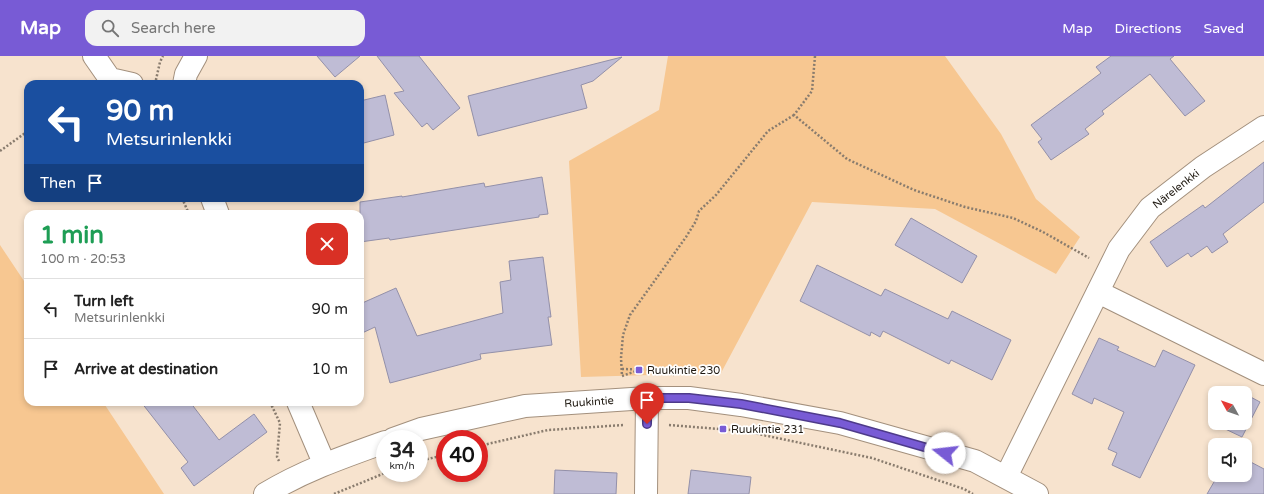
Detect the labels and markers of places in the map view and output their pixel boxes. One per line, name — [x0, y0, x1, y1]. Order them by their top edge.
place label: Ruukintie 230 — [647, 364, 720, 377]
marker: Ruukintie 230 — [634, 365, 644, 375]
pin — [630, 383, 664, 424]
place label: Ruukintie 231 — [731, 423, 804, 436]
marker: Ruukintie 231 — [718, 424, 728, 434]

